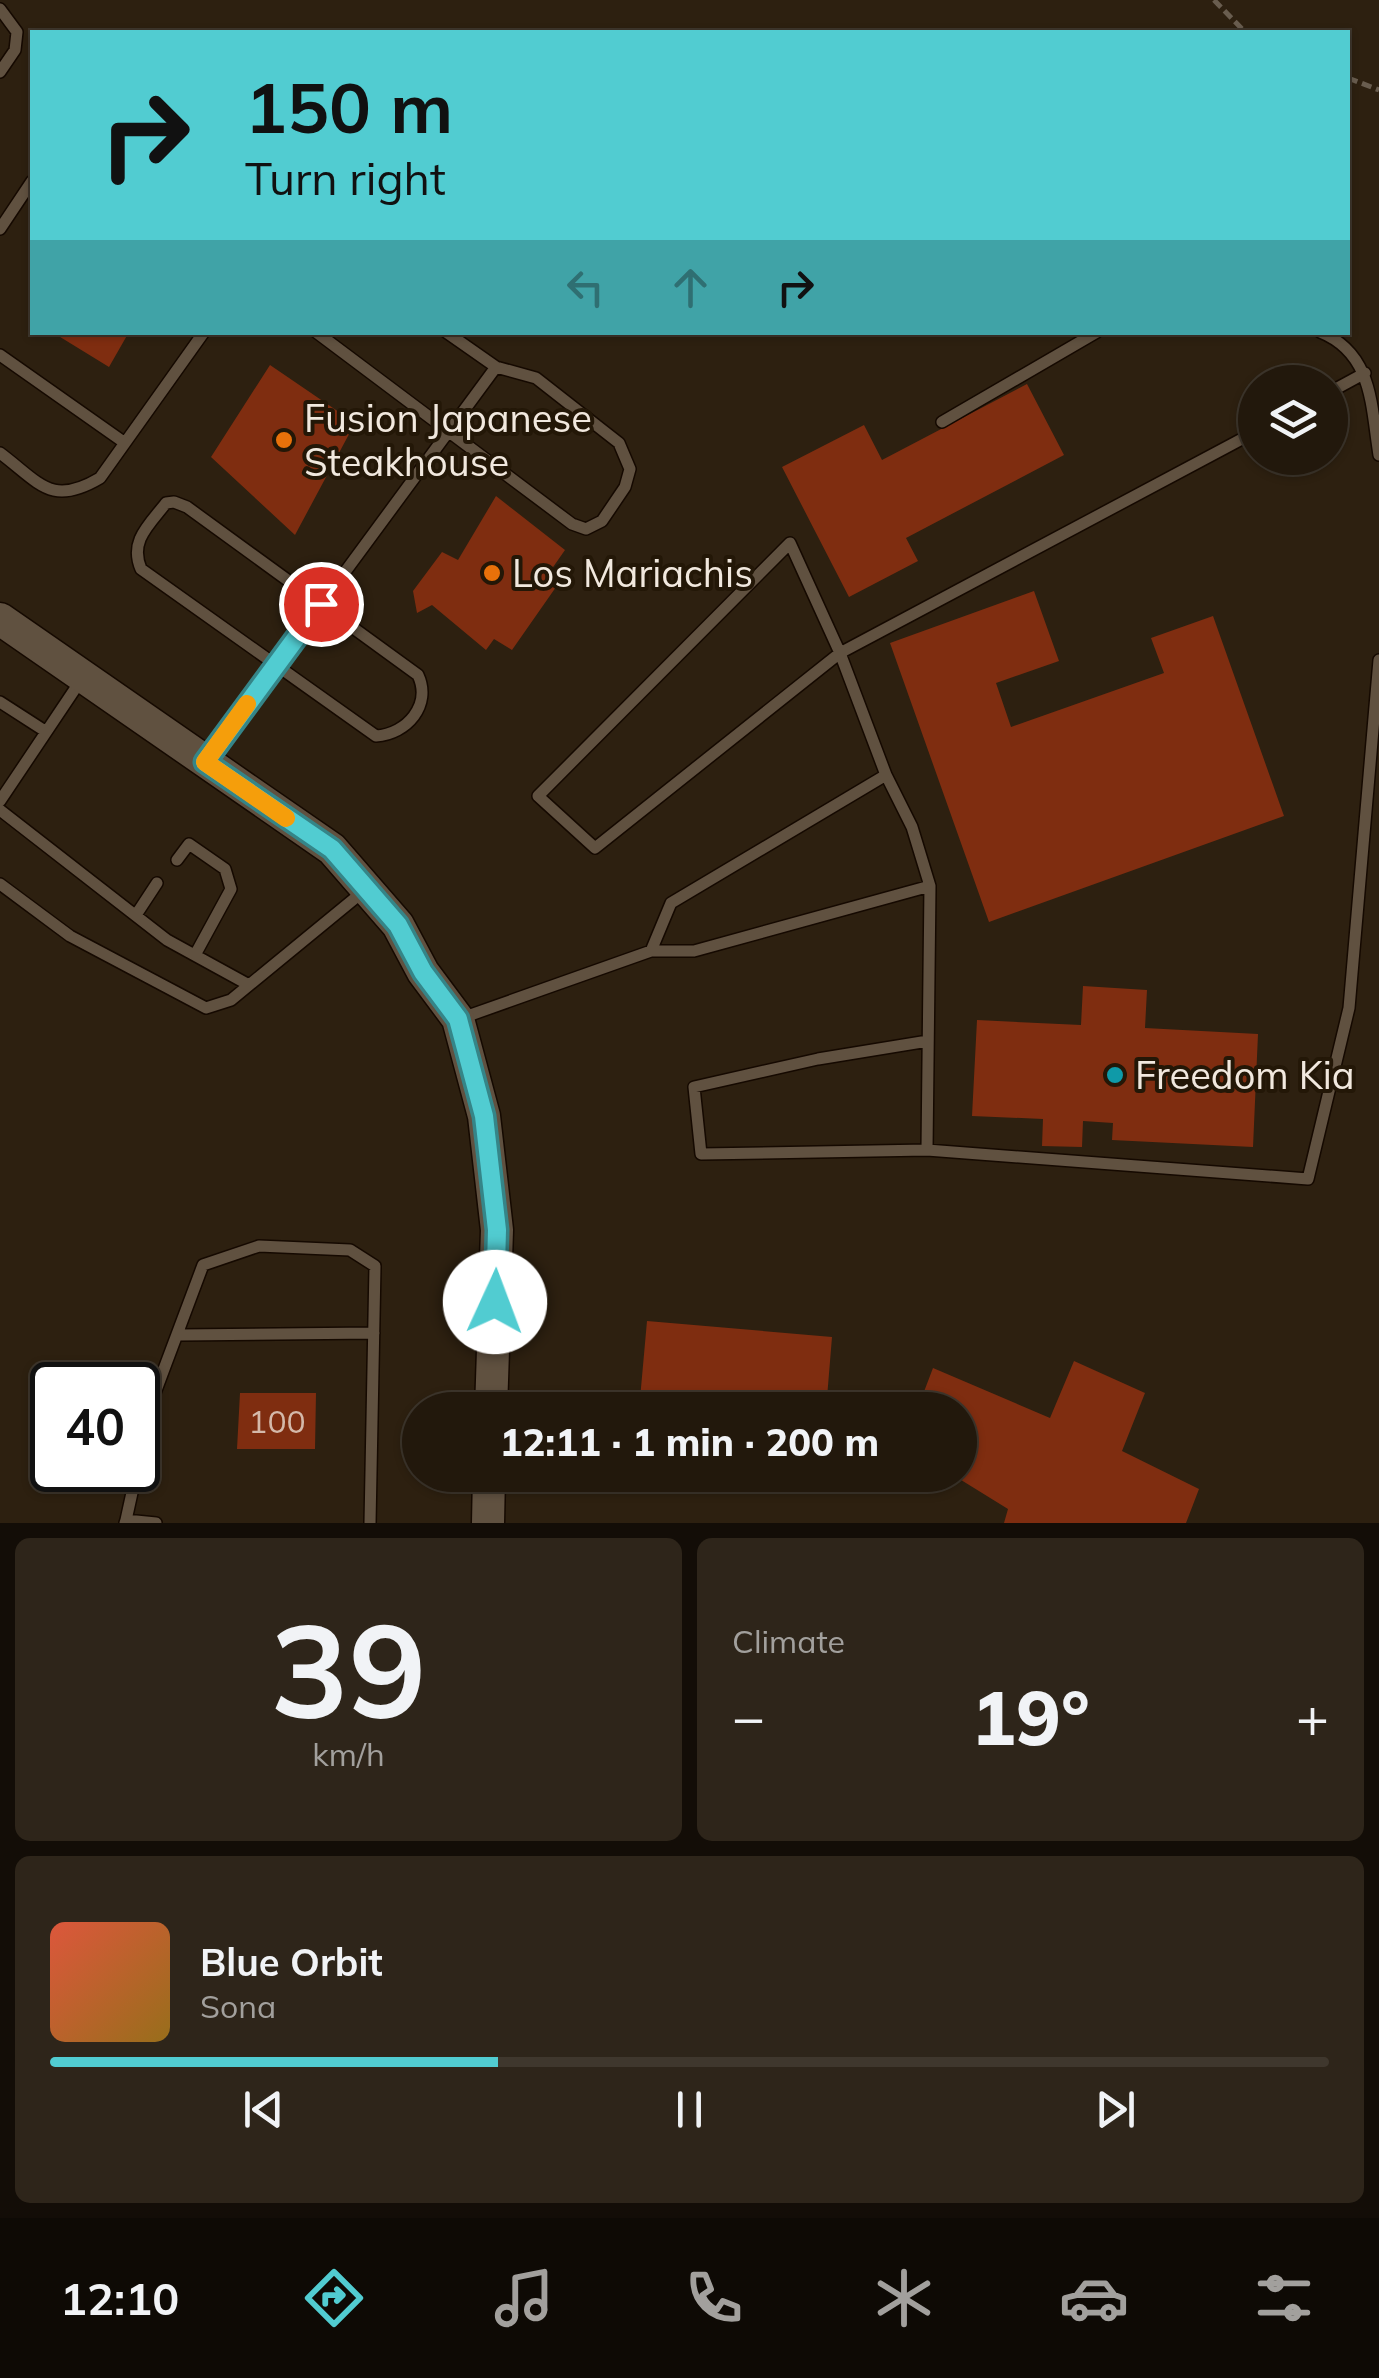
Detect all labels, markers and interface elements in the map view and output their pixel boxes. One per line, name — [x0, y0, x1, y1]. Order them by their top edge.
text: 150 m — [245, 63, 453, 151]
icon: right — [80, 70, 210, 200]
text: Turn right — [245, 150, 446, 206]
icon: left — [558, 260, 613, 315]
icon: ahead — [663, 260, 718, 315]
icon: right — [768, 260, 823, 315]
map controls — [1238, 365, 1348, 475]
button: layers — [1238, 365, 1348, 475]
place label: Fusion Japanese Steakhouse — [304, 394, 592, 486]
marker: Fusion Japanese Steakhouse — [273, 429, 295, 451]
place label: Los Mariachis — [512, 549, 753, 597]
pin — [279, 562, 364, 647]
marker: Los Mariachis — [481, 562, 503, 584]
icon: arrive — [294, 577, 349, 632]
place label: Freedom Kia — [1135, 1051, 1355, 1099]
marker: Freedom Kia — [1104, 1064, 1126, 1086]
position arrow — [443, 1250, 547, 1354]
speed limit sign: 40 — [30, 1362, 160, 1492]
house number: 100 — [248, 1401, 306, 1441]
text: 12:11 · 1 min · 200 m — [500, 1418, 879, 1466]
text: 39 — [270, 1587, 427, 1751]
text: Climate — [732, 1621, 845, 1661]
text: 19° — [971, 1670, 1090, 1764]
text: − — [732, 1682, 765, 1751]
text: + — [1296, 1682, 1329, 1751]
text: km/h — [312, 1734, 385, 1774]
text: Blue Orbit — [200, 1938, 383, 1986]
text: Sona — [200, 1986, 276, 2026]
icon: previous — [236, 2082, 291, 2137]
icon: pause — [662, 2082, 717, 2137]
icon: next — [1088, 2082, 1143, 2137]
icon: directions — [299, 2263, 369, 2333]
icon: music — [489, 2263, 559, 2333]
icon: phone — [679, 2263, 749, 2333]
icon: climate — [869, 2263, 939, 2333]
icon: car — [1059, 2263, 1129, 2333]
icon: filters — [1249, 2263, 1319, 2333]
text: 12:10 — [60, 2270, 179, 2326]

